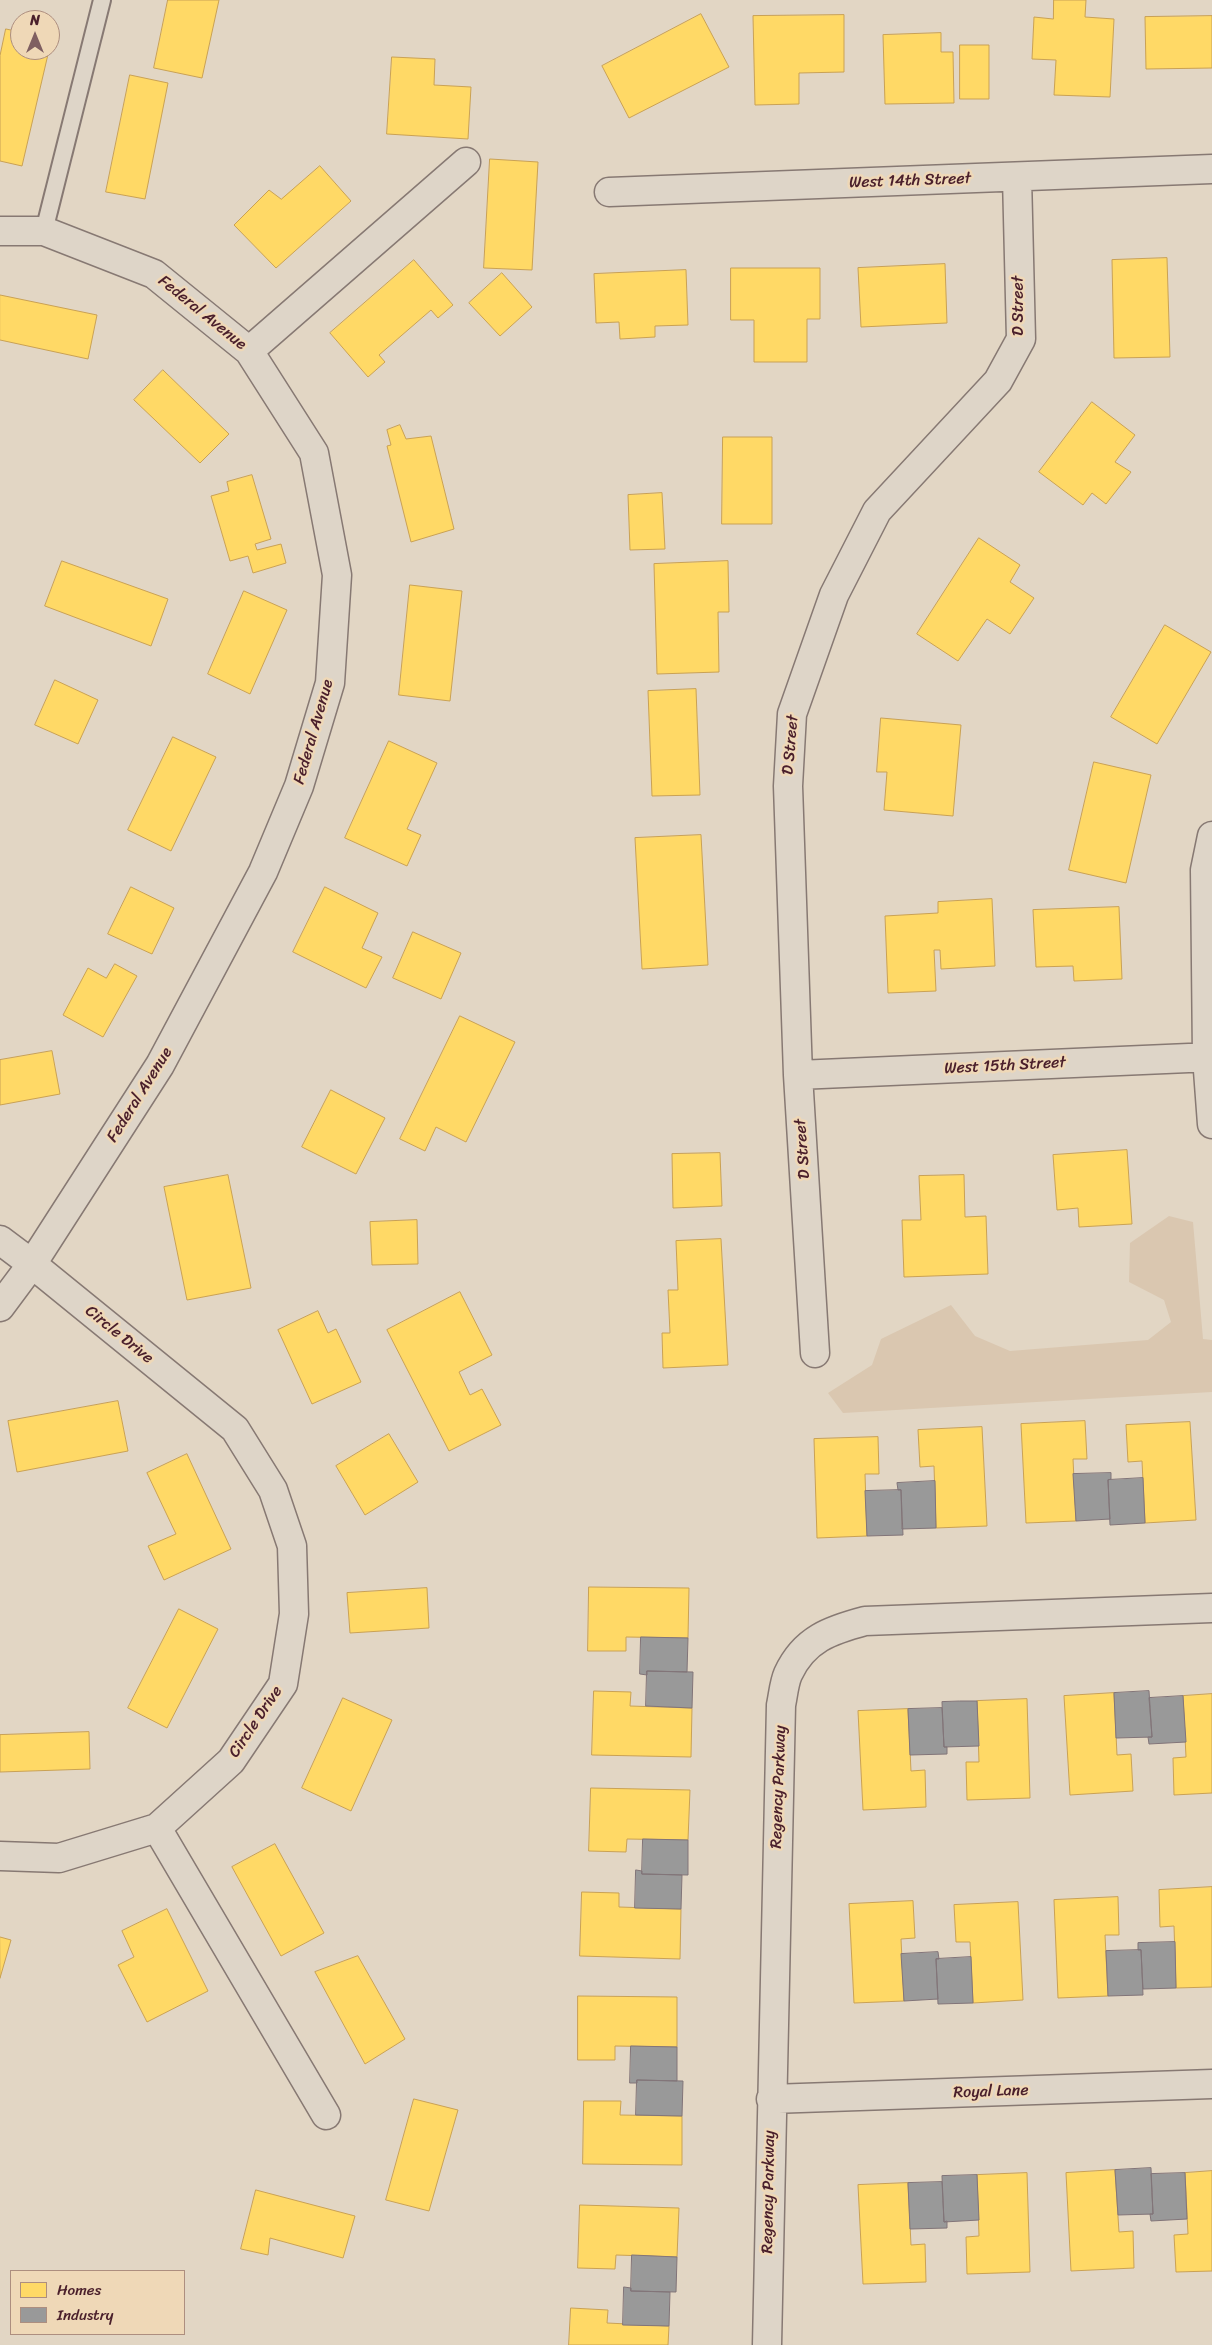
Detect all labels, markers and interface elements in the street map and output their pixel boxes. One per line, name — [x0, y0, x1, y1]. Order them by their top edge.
text: N — [30, 8, 40, 33]
north arrow — [10, 10, 60, 60]
street label: West 14th Street — [849, 169, 971, 193]
street label: Federal Avenue — [154, 272, 250, 354]
street label: D Street — [1009, 276, 1029, 336]
street label: Federal Avenue — [290, 677, 338, 787]
street label: D Street — [779, 714, 803, 776]
street label: Federal Avenue — [103, 1044, 177, 1146]
street label: West 15th Street — [944, 1053, 1066, 1079]
street label: D Street — [791, 1118, 815, 1180]
street label: Circle Drive — [81, 1302, 157, 1368]
street label: Circle Drive — [225, 1683, 287, 1761]
street label: Regency Parkway — [767, 1725, 791, 1849]
street label: Royal Lane — [953, 2081, 1029, 2103]
street label: Regency Parkway — [758, 2130, 780, 2254]
legend — [10, 2270, 185, 2335]
text: Homes — [57, 2277, 101, 2303]
text: Industry — [57, 2302, 114, 2328]

